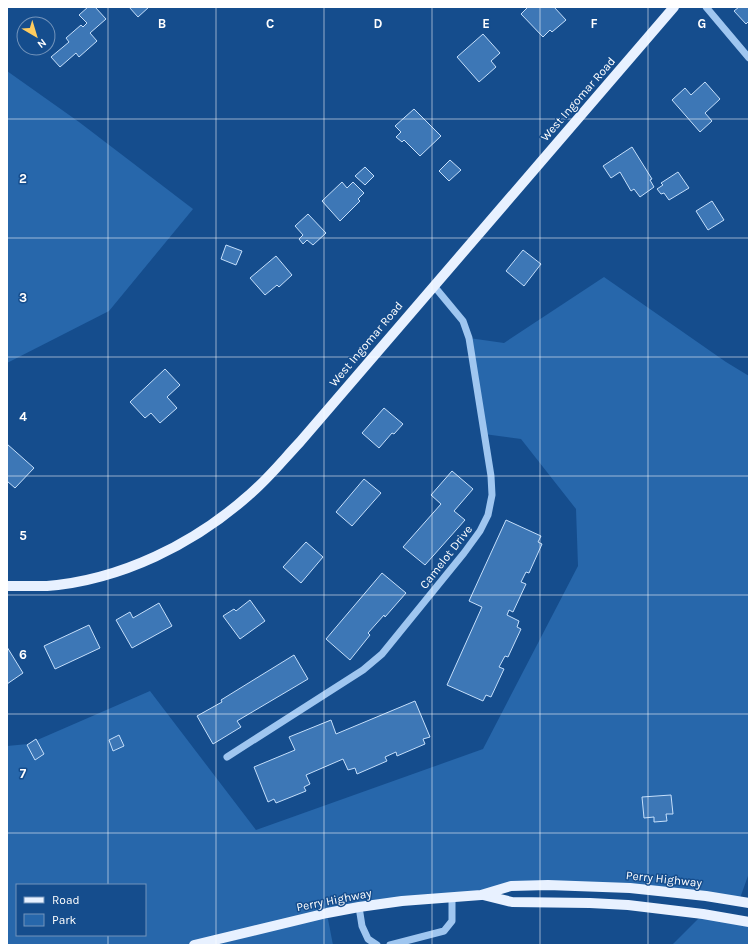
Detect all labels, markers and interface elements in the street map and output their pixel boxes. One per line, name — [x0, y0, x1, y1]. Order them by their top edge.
north arrow — [16, 16, 56, 56]
text: B — [158, 16, 166, 31]
text: C — [266, 16, 274, 31]
text: D — [374, 16, 383, 31]
text: E — [482, 16, 490, 31]
text: F — [590, 16, 598, 31]
text: G — [698, 16, 706, 31]
text: N — [35, 36, 49, 51]
street label: West Ingomar Road — [538, 54, 618, 144]
text: 2 — [19, 171, 27, 186]
text: 3 — [19, 290, 27, 305]
street label: West Ingomar Road — [326, 299, 406, 389]
text: 4 — [19, 409, 27, 424]
street label: Camelot Drive — [417, 522, 475, 592]
text: 5 — [19, 528, 27, 543]
text: 6 — [19, 647, 27, 662]
text: 7 — [20, 766, 27, 781]
street label: Perry Highway — [625, 868, 703, 890]
legend — [16, 884, 146, 936]
street label: Perry Highway — [295, 886, 373, 914]
text: Road — [52, 893, 80, 907]
text: Park — [52, 913, 77, 927]

